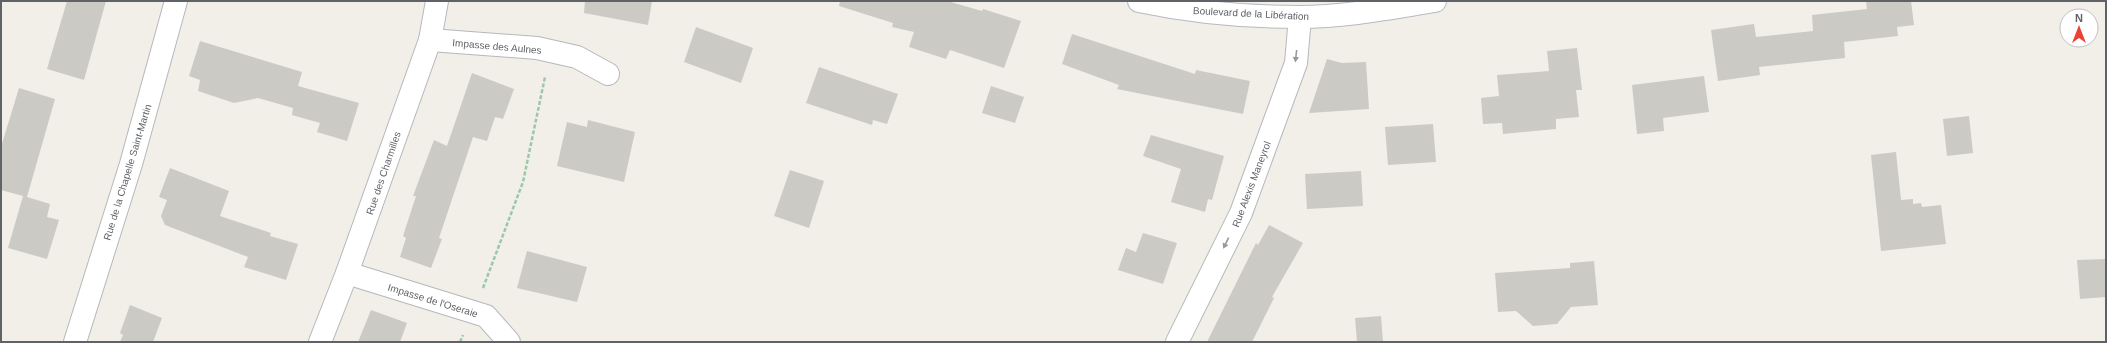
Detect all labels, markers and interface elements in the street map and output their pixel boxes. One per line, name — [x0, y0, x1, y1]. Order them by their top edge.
street label: Boulevard de la Libération — [1193, 5, 1309, 22]
north arrow — [2059, 8, 2099, 48]
text: N — [2075, 12, 2083, 24]
street label: Impasse des Aulnes — [452, 37, 542, 56]
one-way arrow — [1293, 50, 1299, 62]
street label: Rue de la Chapelle Saint-Martin — [101, 103, 153, 242]
street label: Rue des Charmilles — [364, 130, 403, 216]
street label: Rue Alexis Maneyrol — [1230, 140, 1273, 229]
one-way arrow — [1223, 237, 1229, 249]
street label: Impasse de l'Oseraie — [386, 282, 480, 320]

